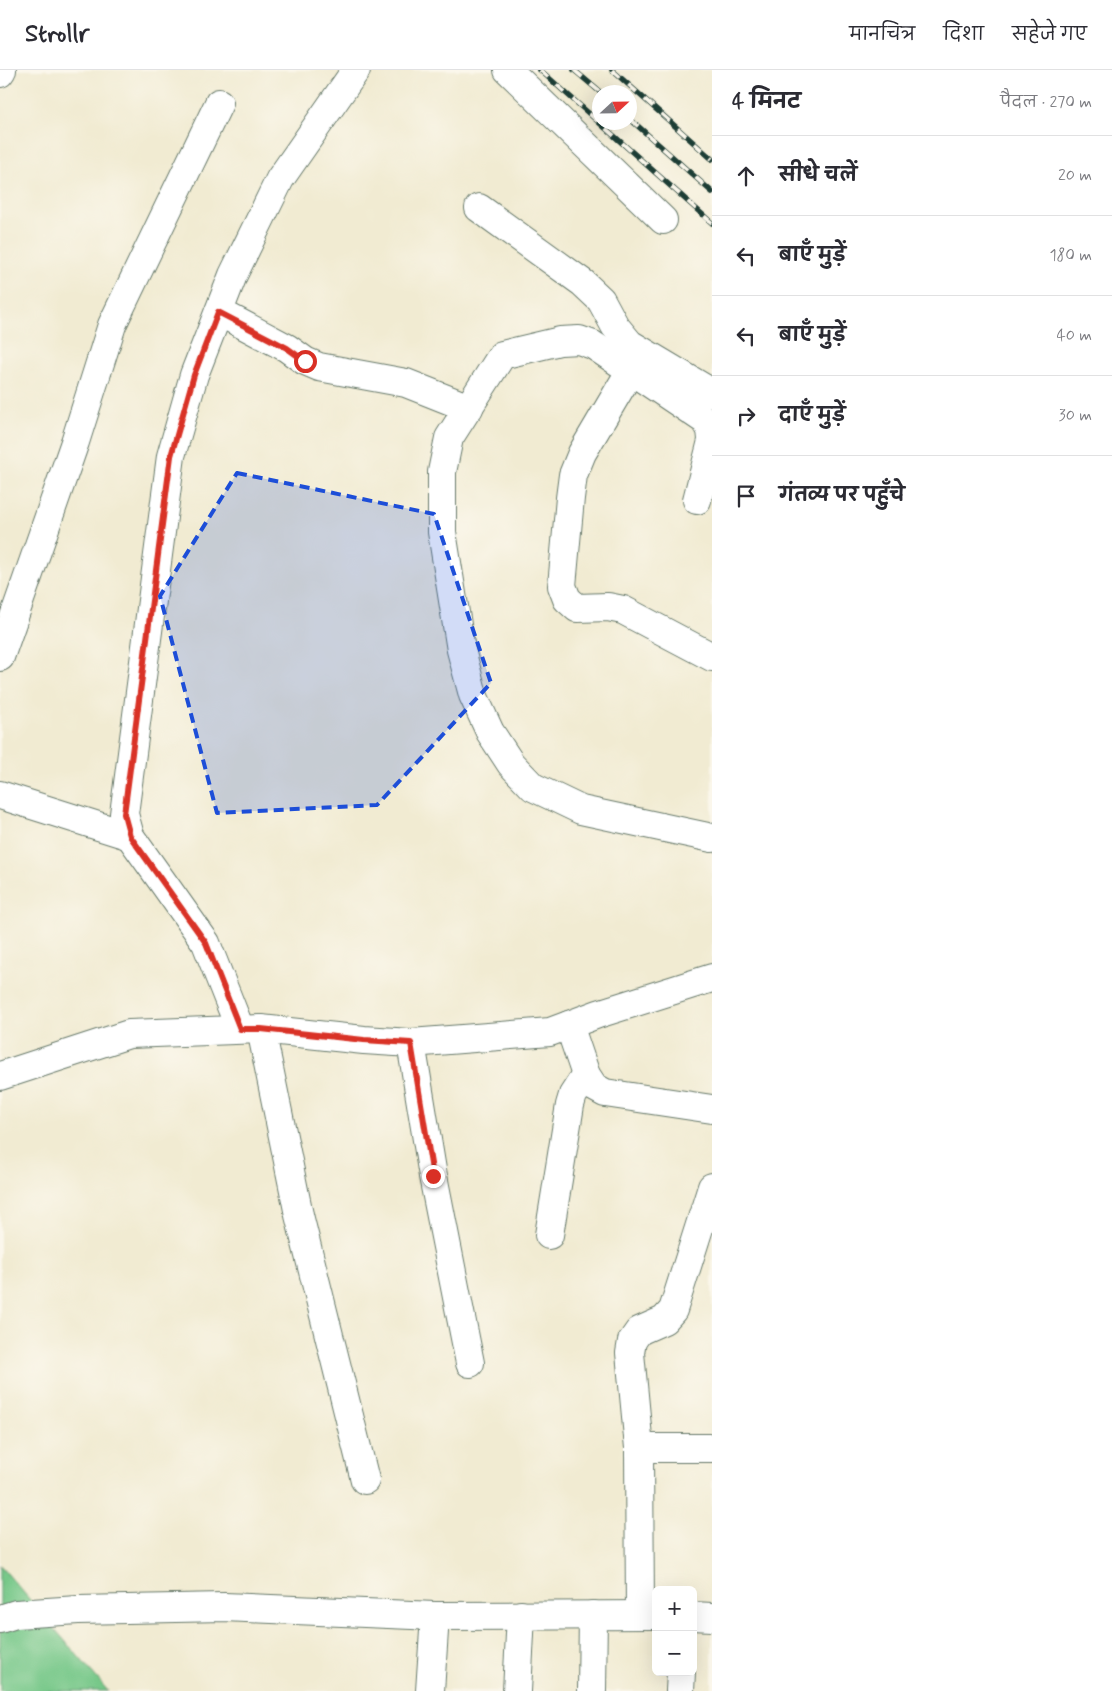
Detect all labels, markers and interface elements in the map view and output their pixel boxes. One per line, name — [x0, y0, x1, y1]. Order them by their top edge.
text: Strollr — [25, 19, 89, 50]
text: मानचित्र — [849, 23, 915, 47]
text: दिशा — [943, 23, 984, 47]
text: सहेजे गए — [1012, 23, 1087, 47]
north arrow — [592, 85, 637, 130]
text: 4 मिनट — [732, 88, 801, 116]
text: पैदल · 270 m — [1000, 92, 1092, 113]
icon: ahead — [732, 162, 760, 190]
text: सीधे चलें — [779, 163, 857, 188]
text: 20 m — [1058, 165, 1092, 186]
icon: left — [732, 242, 760, 270]
text: बाएँ मुड़ें — [779, 243, 846, 268]
text: 180 m — [1049, 245, 1092, 266]
icon: left — [732, 322, 760, 350]
text: बाएँ मुड़ें — [779, 323, 846, 348]
text: 40 m — [1056, 325, 1092, 346]
route start — [294, 350, 317, 373]
icon: right — [732, 402, 760, 430]
text: दाएँ मुड़ें — [779, 403, 845, 428]
text: 30 m — [1059, 405, 1092, 426]
icon: arrive — [732, 482, 760, 510]
text: गंतव्य पर पहुँचे — [779, 483, 905, 508]
route end — [422, 1165, 445, 1188]
map controls — [652, 1586, 697, 1676]
button: + — [652, 1586, 697, 1631]
button: − — [652, 1631, 697, 1676]

